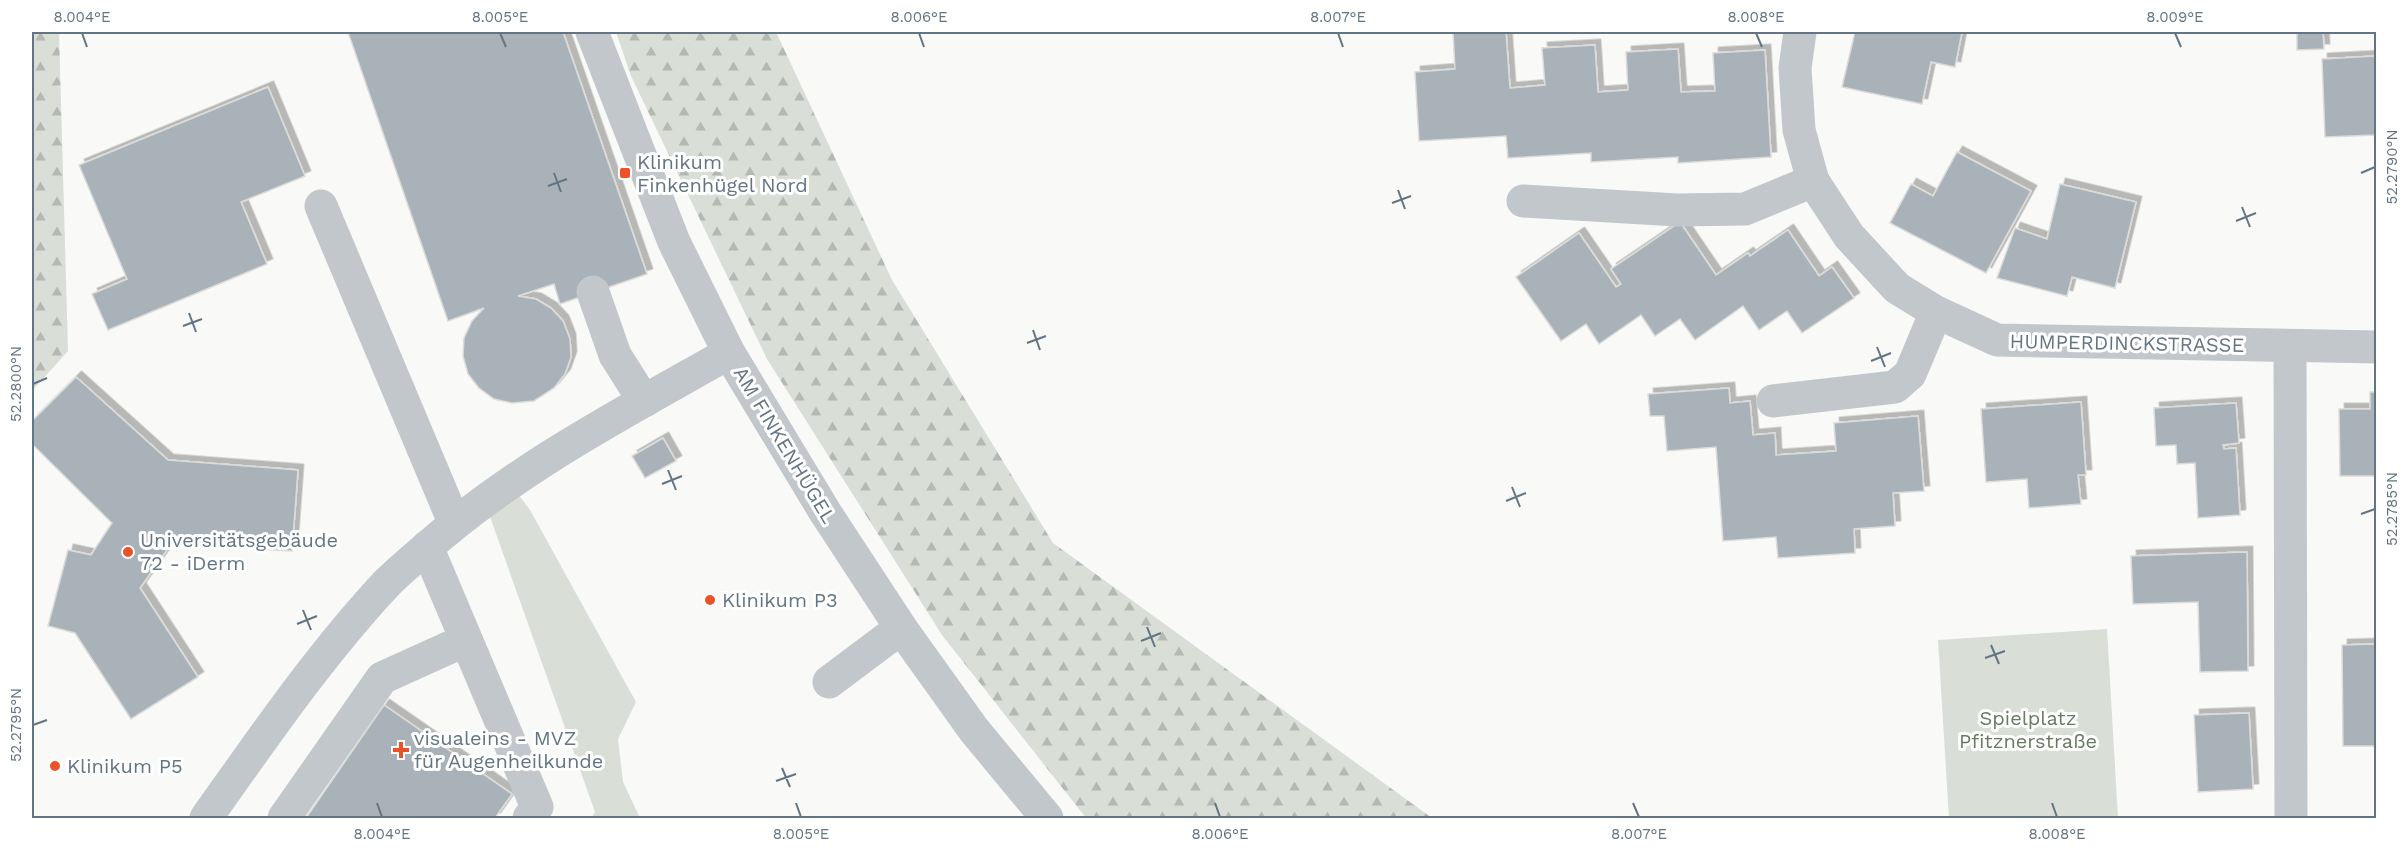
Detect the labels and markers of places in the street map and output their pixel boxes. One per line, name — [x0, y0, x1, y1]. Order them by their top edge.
place label: Klinikum Finkenhügel Nord — [637, 150, 808, 197]
marker: Klinikum Finkenhügel Nord — [618, 166, 632, 180]
place label: Universitätsgebäude 72 - iDerm — [140, 528, 338, 575]
marker: Universitätsgebäude 72 - iDerm — [121, 545, 135, 559]
place label: Klinikum P3 — [722, 588, 838, 612]
marker: Klinikum P3 — [703, 593, 717, 607]
place label: visualeins - MVZ für Augenheilkunde — [414, 726, 603, 773]
marker: visualeins - MVZ für Augenheilkunde — [392, 741, 410, 759]
place label: Klinikum P5 — [67, 754, 183, 778]
marker: Klinikum P5 — [48, 759, 62, 773]

